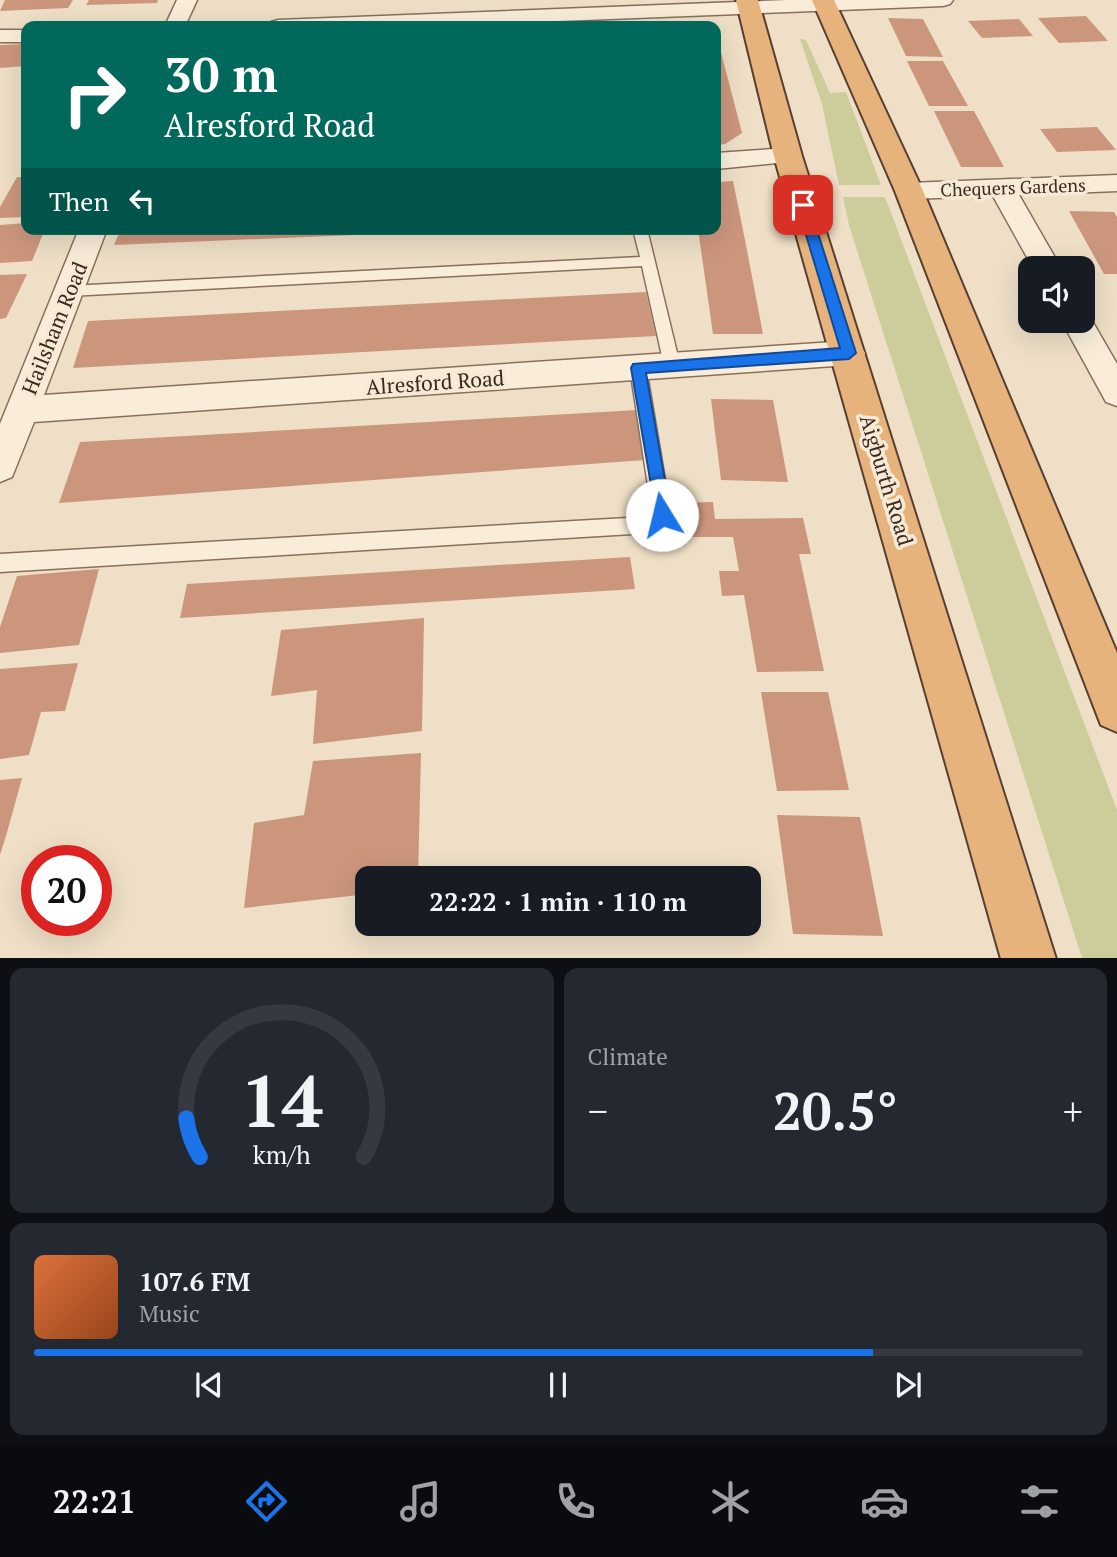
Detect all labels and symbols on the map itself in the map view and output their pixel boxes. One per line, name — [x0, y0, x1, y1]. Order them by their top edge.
street label: Chequers Gardens — [940, 172, 1086, 202]
pin — [773, 175, 833, 235]
street label: Hailsham Road — [15, 257, 93, 398]
street label: Alresford Road — [365, 363, 505, 401]
street label: Aigburth Road — [854, 411, 920, 549]
position arrow — [625, 478, 699, 552]
speed limit sign: 20 — [21, 845, 112, 936]

